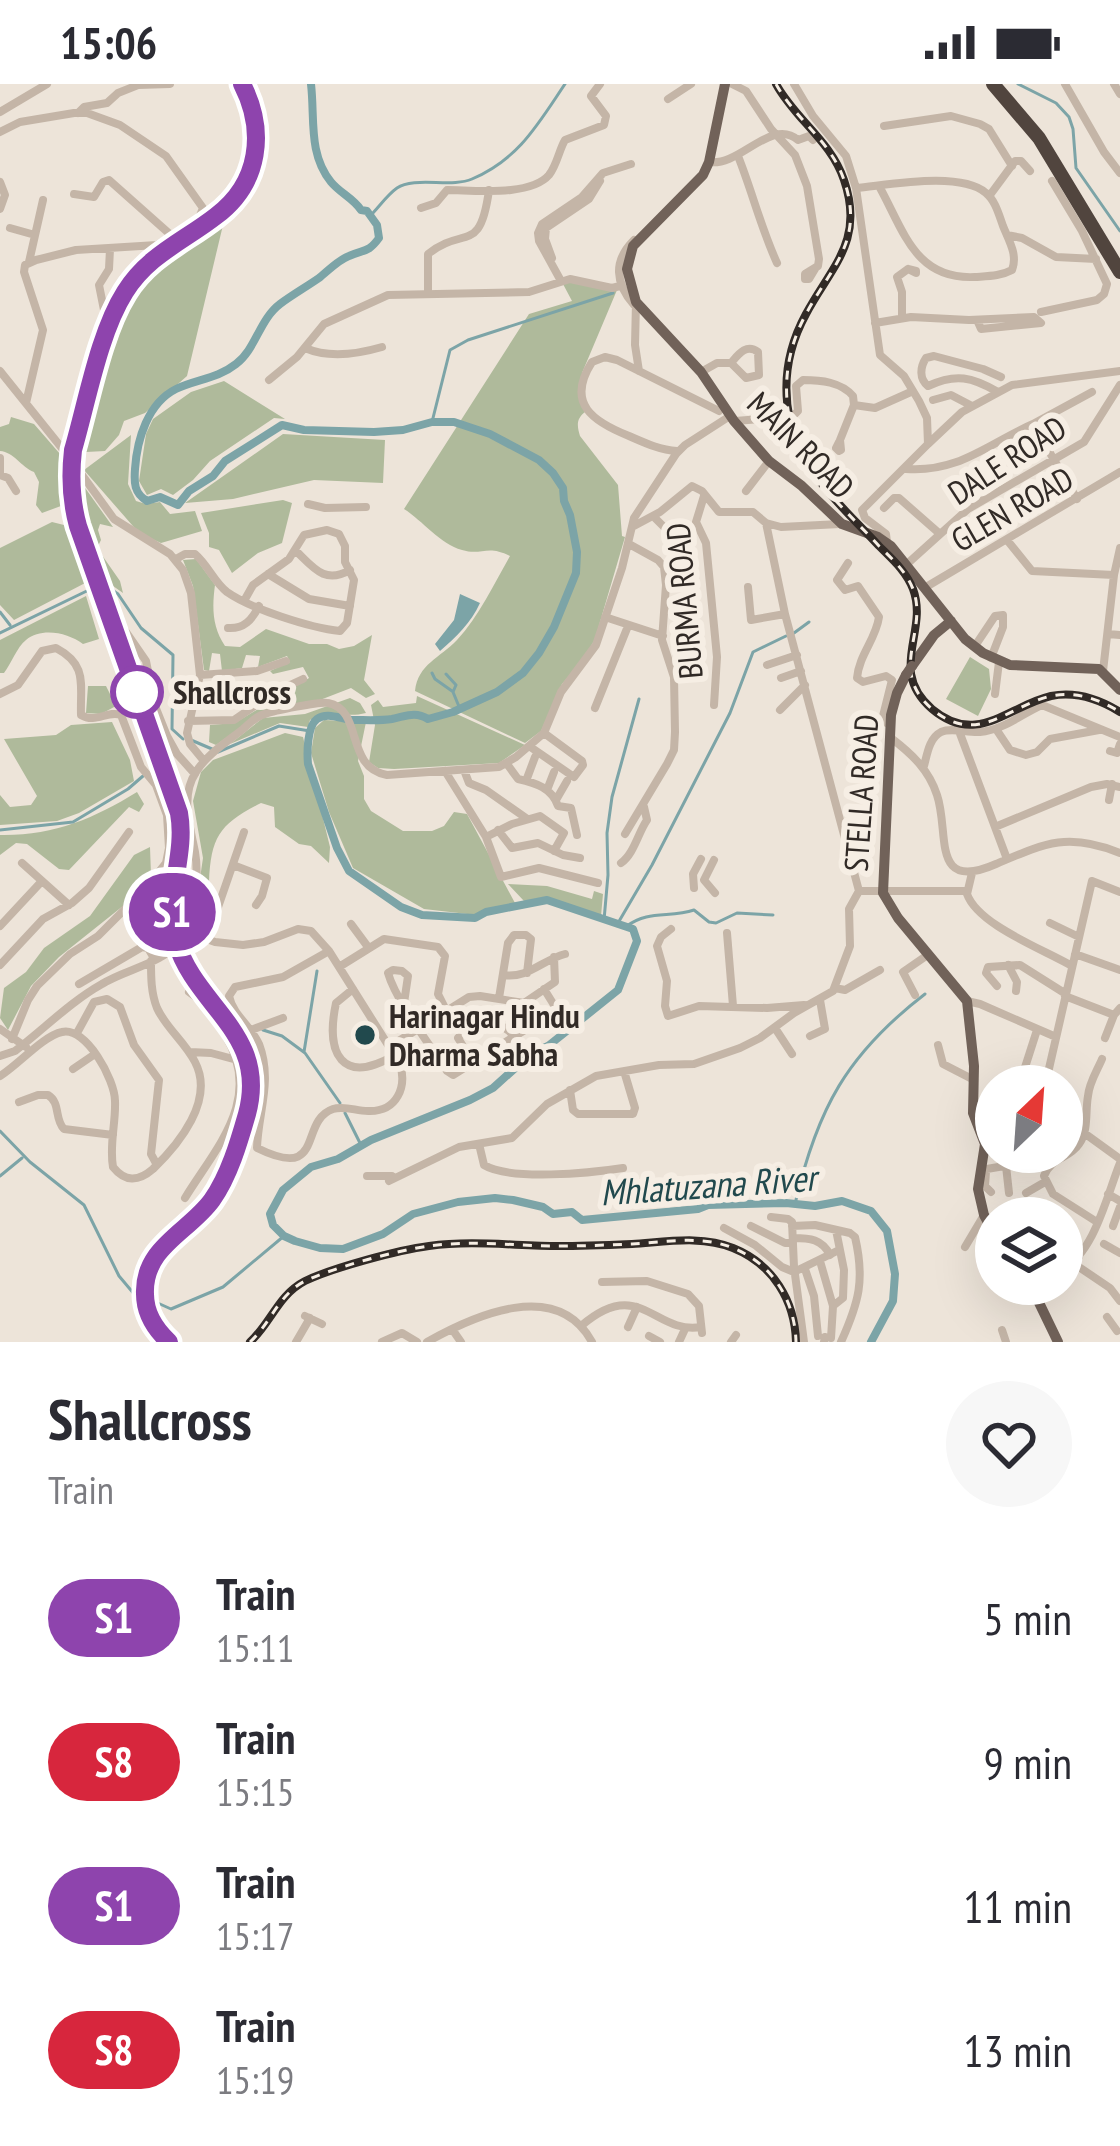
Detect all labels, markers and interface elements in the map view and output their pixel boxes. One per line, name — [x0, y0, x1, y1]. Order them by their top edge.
text: 15:06 — [60, 13, 157, 71]
street label: MAIN ROAD — [739, 382, 864, 507]
street label: DALE ROAD — [940, 406, 1074, 514]
street label: GLEN ROAD — [943, 456, 1081, 561]
street label: BURMA ROAD — [655, 521, 712, 681]
marker: Shallcross — [112, 667, 162, 717]
place label: Shallcross — [173, 670, 291, 713]
street label: STELLA ROAD — [834, 713, 887, 873]
line badge: S1 — [118, 873, 226, 951]
text: S1 — [153, 884, 191, 939]
place label: Harinagar Hindu Dharma Sabha — [389, 994, 580, 1075]
marker: Harinagar Hindu Dharma Sabha — [352, 1022, 378, 1048]
north arrow — [975, 1065, 1083, 1173]
map controls — [975, 1065, 1083, 1305]
water label: Mhlatuzana River — [599, 1153, 822, 1215]
button: layers — [975, 1197, 1083, 1305]
button: heart — [946, 1381, 1072, 1507]
text: Shallcross — [48, 1382, 252, 1456]
text: Train — [48, 1464, 114, 1515]
text: Train — [216, 1564, 296, 1622]
text: 5 min — [983, 1589, 1072, 1647]
text: S1 — [95, 1590, 133, 1645]
text: 15:11 — [216, 1622, 294, 1673]
text: Train — [216, 1708, 296, 1766]
text: 9 min — [983, 1733, 1072, 1791]
text: S8 — [95, 1734, 133, 1789]
text: 15:15 — [216, 1766, 294, 1817]
text: Train — [216, 1852, 296, 1910]
text: 11 min — [963, 1877, 1072, 1935]
text: S1 — [95, 1878, 133, 1933]
text: 15:17 — [216, 1910, 294, 1961]
text: Train — [216, 1996, 296, 2054]
text: 13 min — [963, 2021, 1072, 2079]
text: S8 — [95, 2022, 133, 2077]
text: 15:19 — [216, 2054, 294, 2105]

